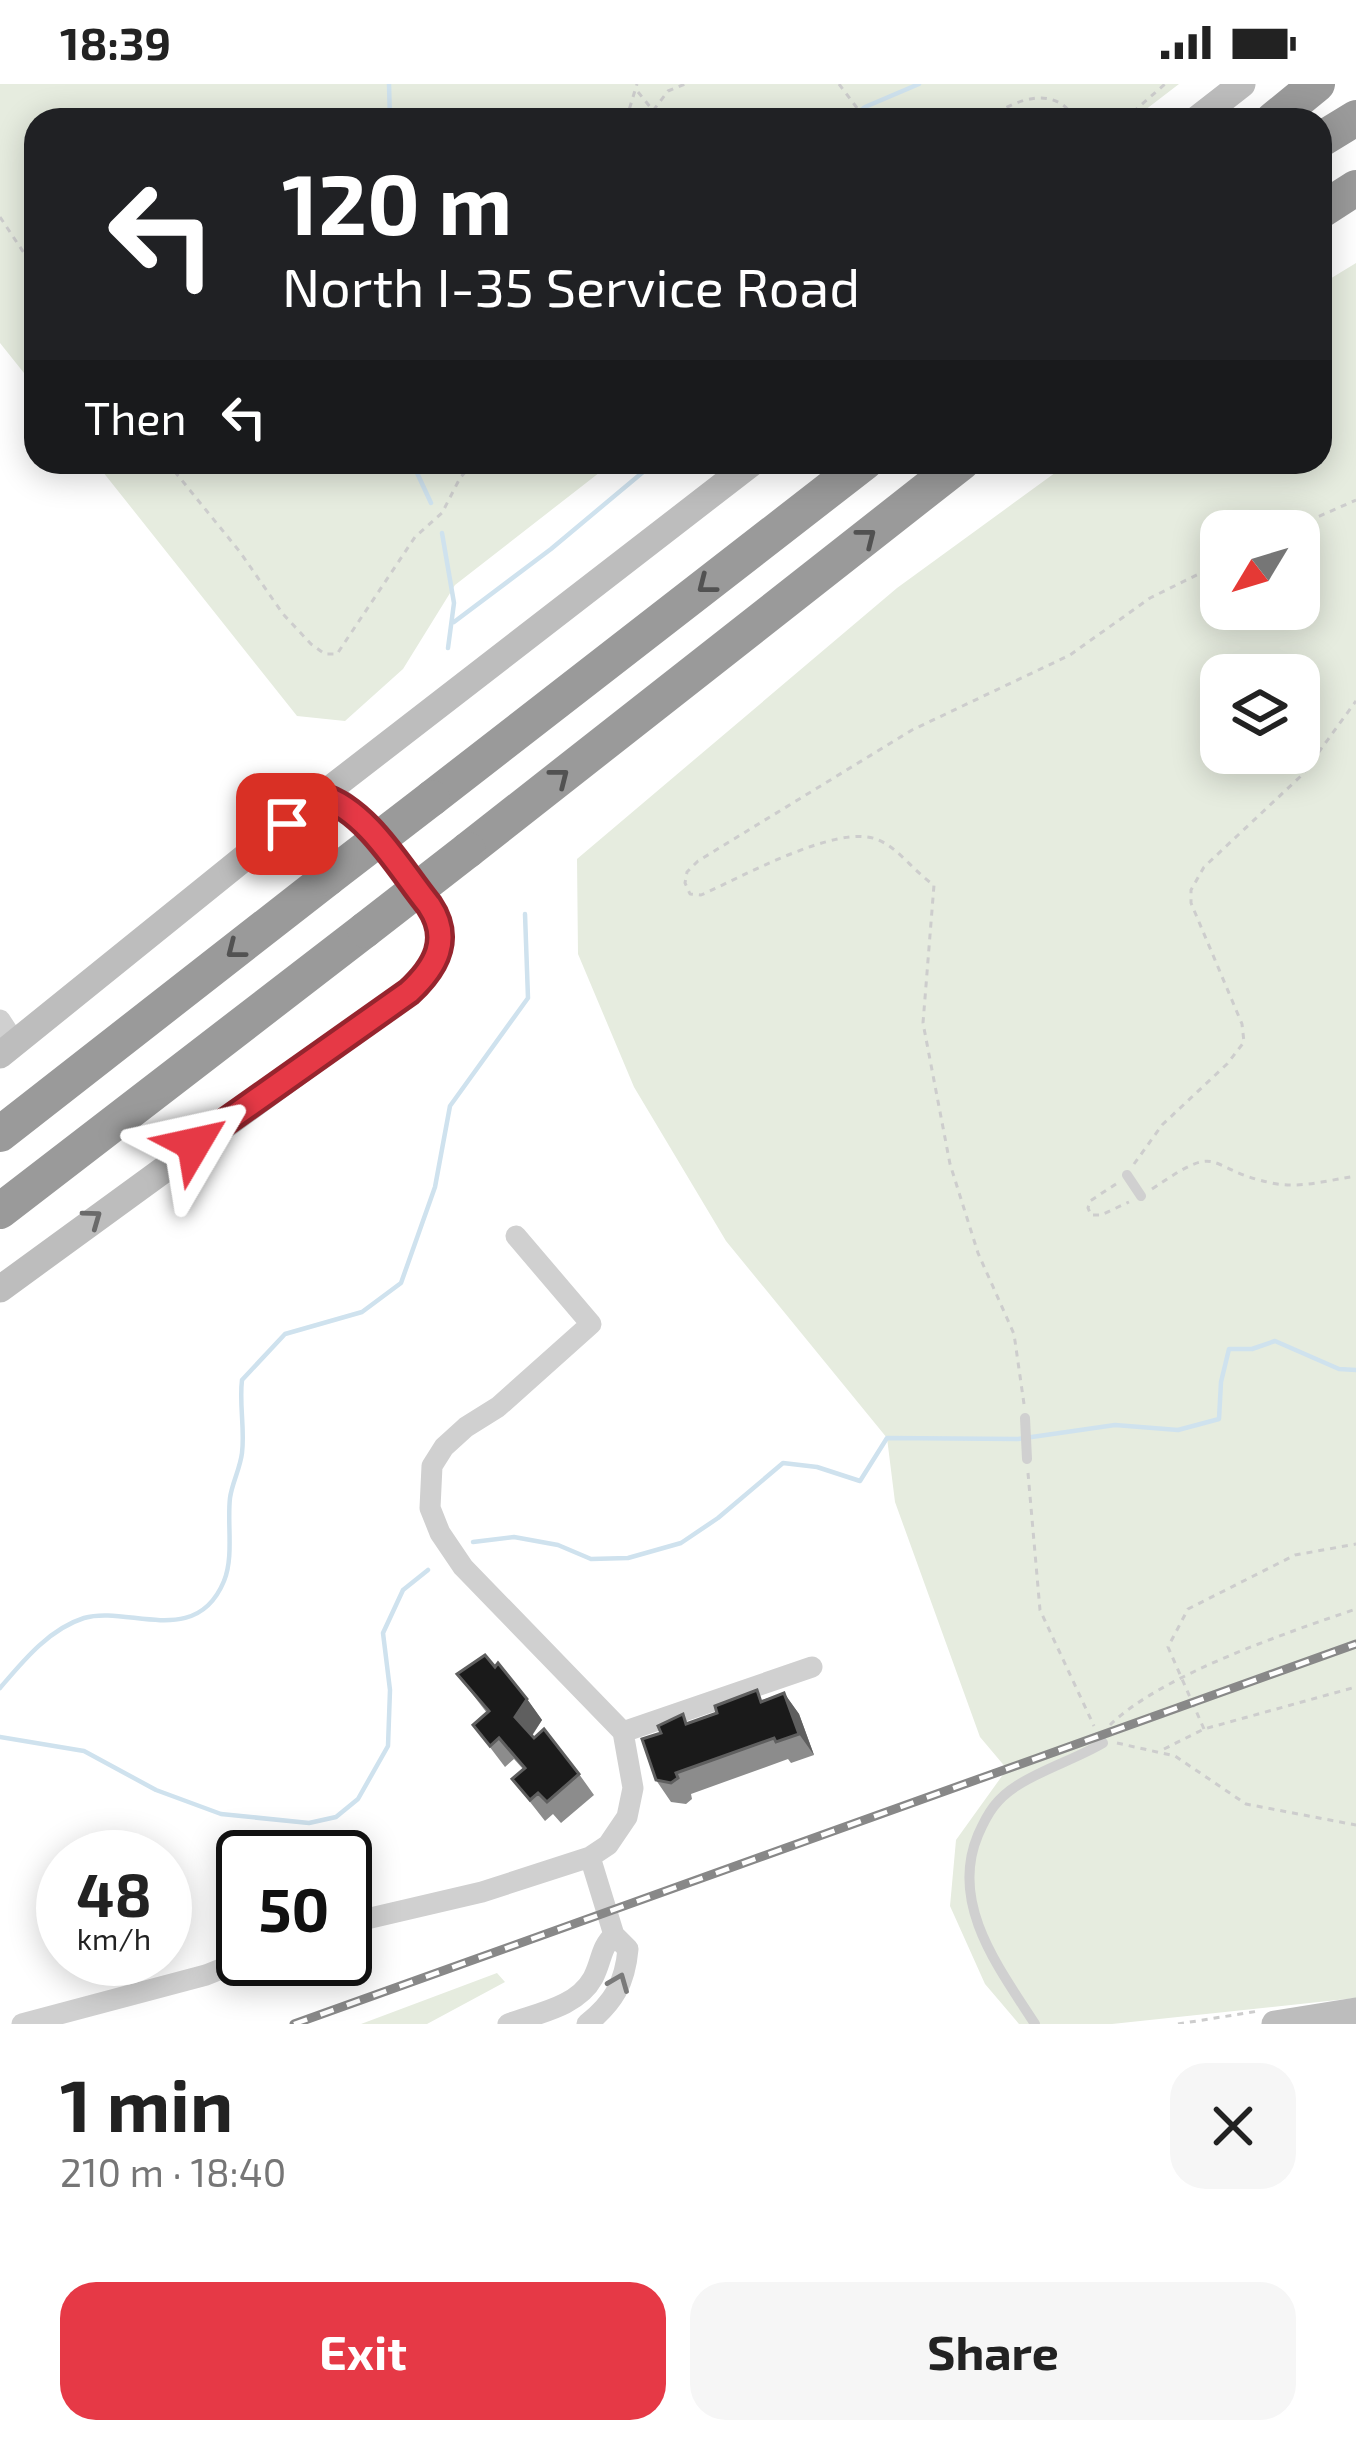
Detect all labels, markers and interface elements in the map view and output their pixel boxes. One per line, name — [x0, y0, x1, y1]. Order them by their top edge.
text: 18:39 — [60, 15, 171, 69]
text: 120 m — [282, 151, 512, 252]
icon: left — [84, 156, 240, 312]
text: North I-35 Service Road — [282, 253, 860, 318]
icon: left — [211, 384, 277, 450]
text: Then — [84, 390, 187, 444]
north arrow — [1200, 510, 1320, 630]
map controls — [1200, 510, 1320, 774]
one-way arrow — [853, 530, 875, 551]
one-way arrow — [697, 571, 719, 592]
button: layers — [1200, 654, 1320, 774]
one-way arrow — [546, 770, 568, 791]
pin — [236, 773, 338, 875]
icon: arrive — [254, 791, 320, 857]
one-way arrow — [227, 936, 249, 957]
position arrow — [131, 1081, 257, 1207]
one-way arrow — [80, 1210, 102, 1232]
speed limit sign: 50 — [216, 1830, 372, 1986]
text: 48 — [76, 1857, 152, 1929]
text: km/h — [77, 1920, 151, 1956]
one-way arrow — [605, 1973, 629, 1994]
text: 1 min — [60, 2060, 233, 2146]
button: close — [1170, 2063, 1296, 2189]
text: 210 m · 18:40 — [60, 2148, 286, 2195]
button: Exit — [60, 2282, 666, 2420]
button: Share — [690, 2282, 1296, 2420]

